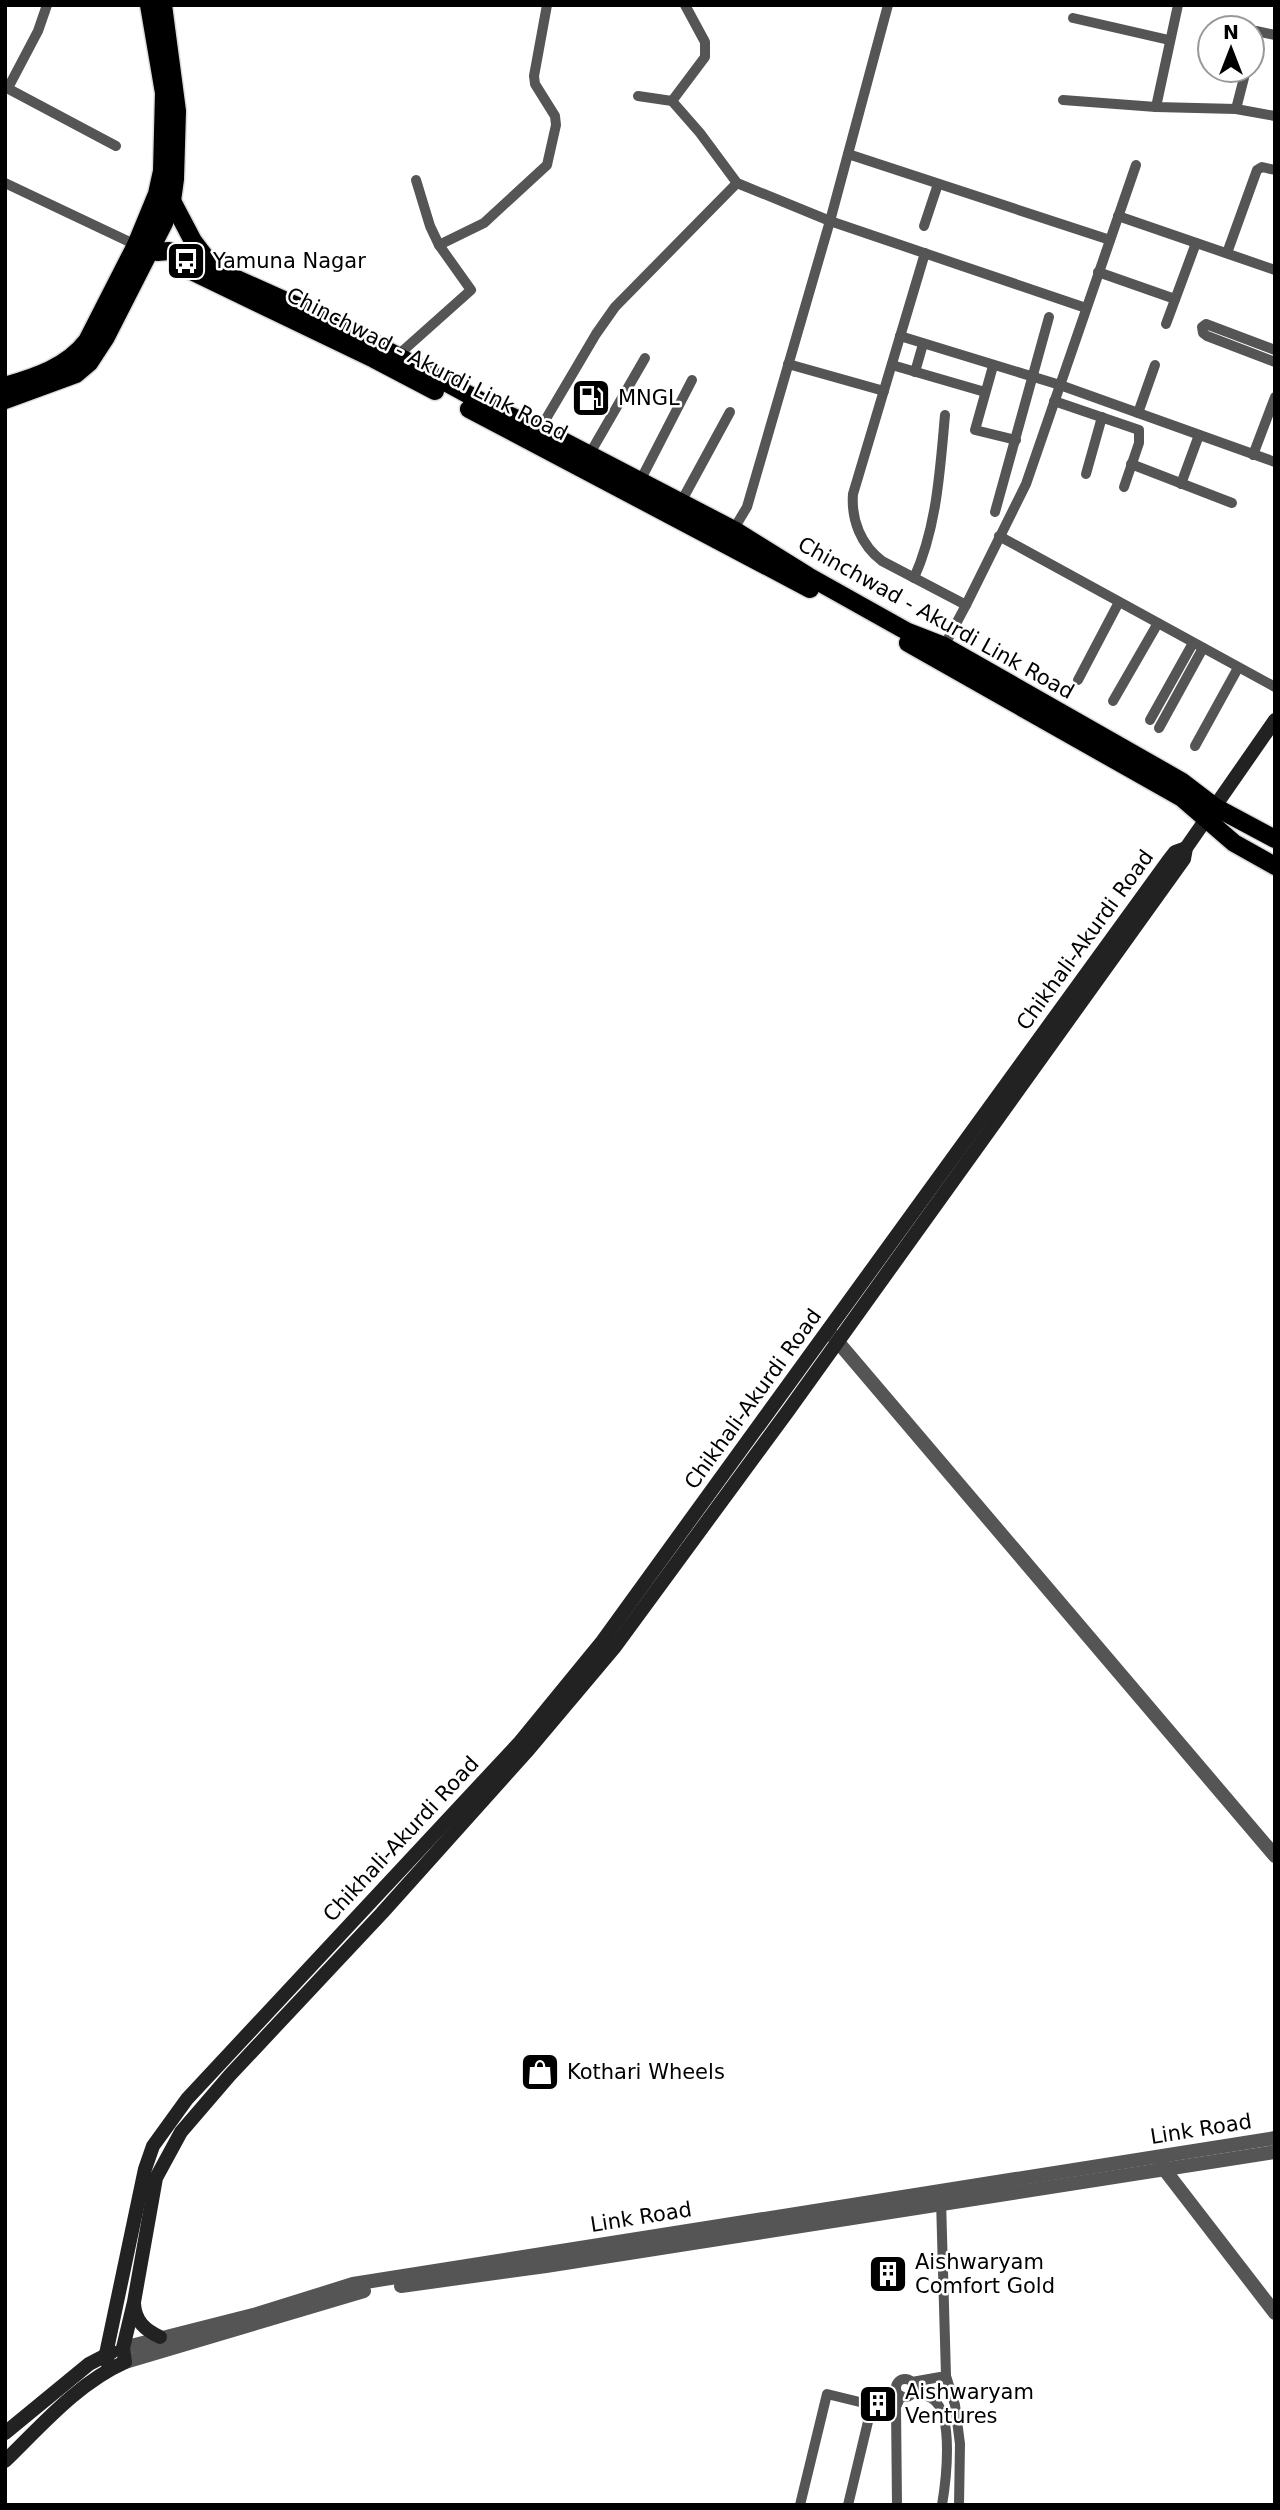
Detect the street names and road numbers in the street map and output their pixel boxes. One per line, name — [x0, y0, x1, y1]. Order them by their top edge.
street label: Chinchwad - Akurdi Link Road — [283, 282, 571, 446]
street label: Chinchwad - Akurdi Link Road — [794, 532, 1078, 704]
street label: Chikhali-Akurdi Road — [1012, 845, 1158, 1035]
street label: Chikhali-Akurdi Road — [680, 1304, 826, 1494]
street label: Chikhali-Akurdi Road — [318, 1751, 484, 1927]
street label: Link Road — [1149, 2109, 1253, 2149]
street label: Link Road — [589, 2197, 693, 2237]

